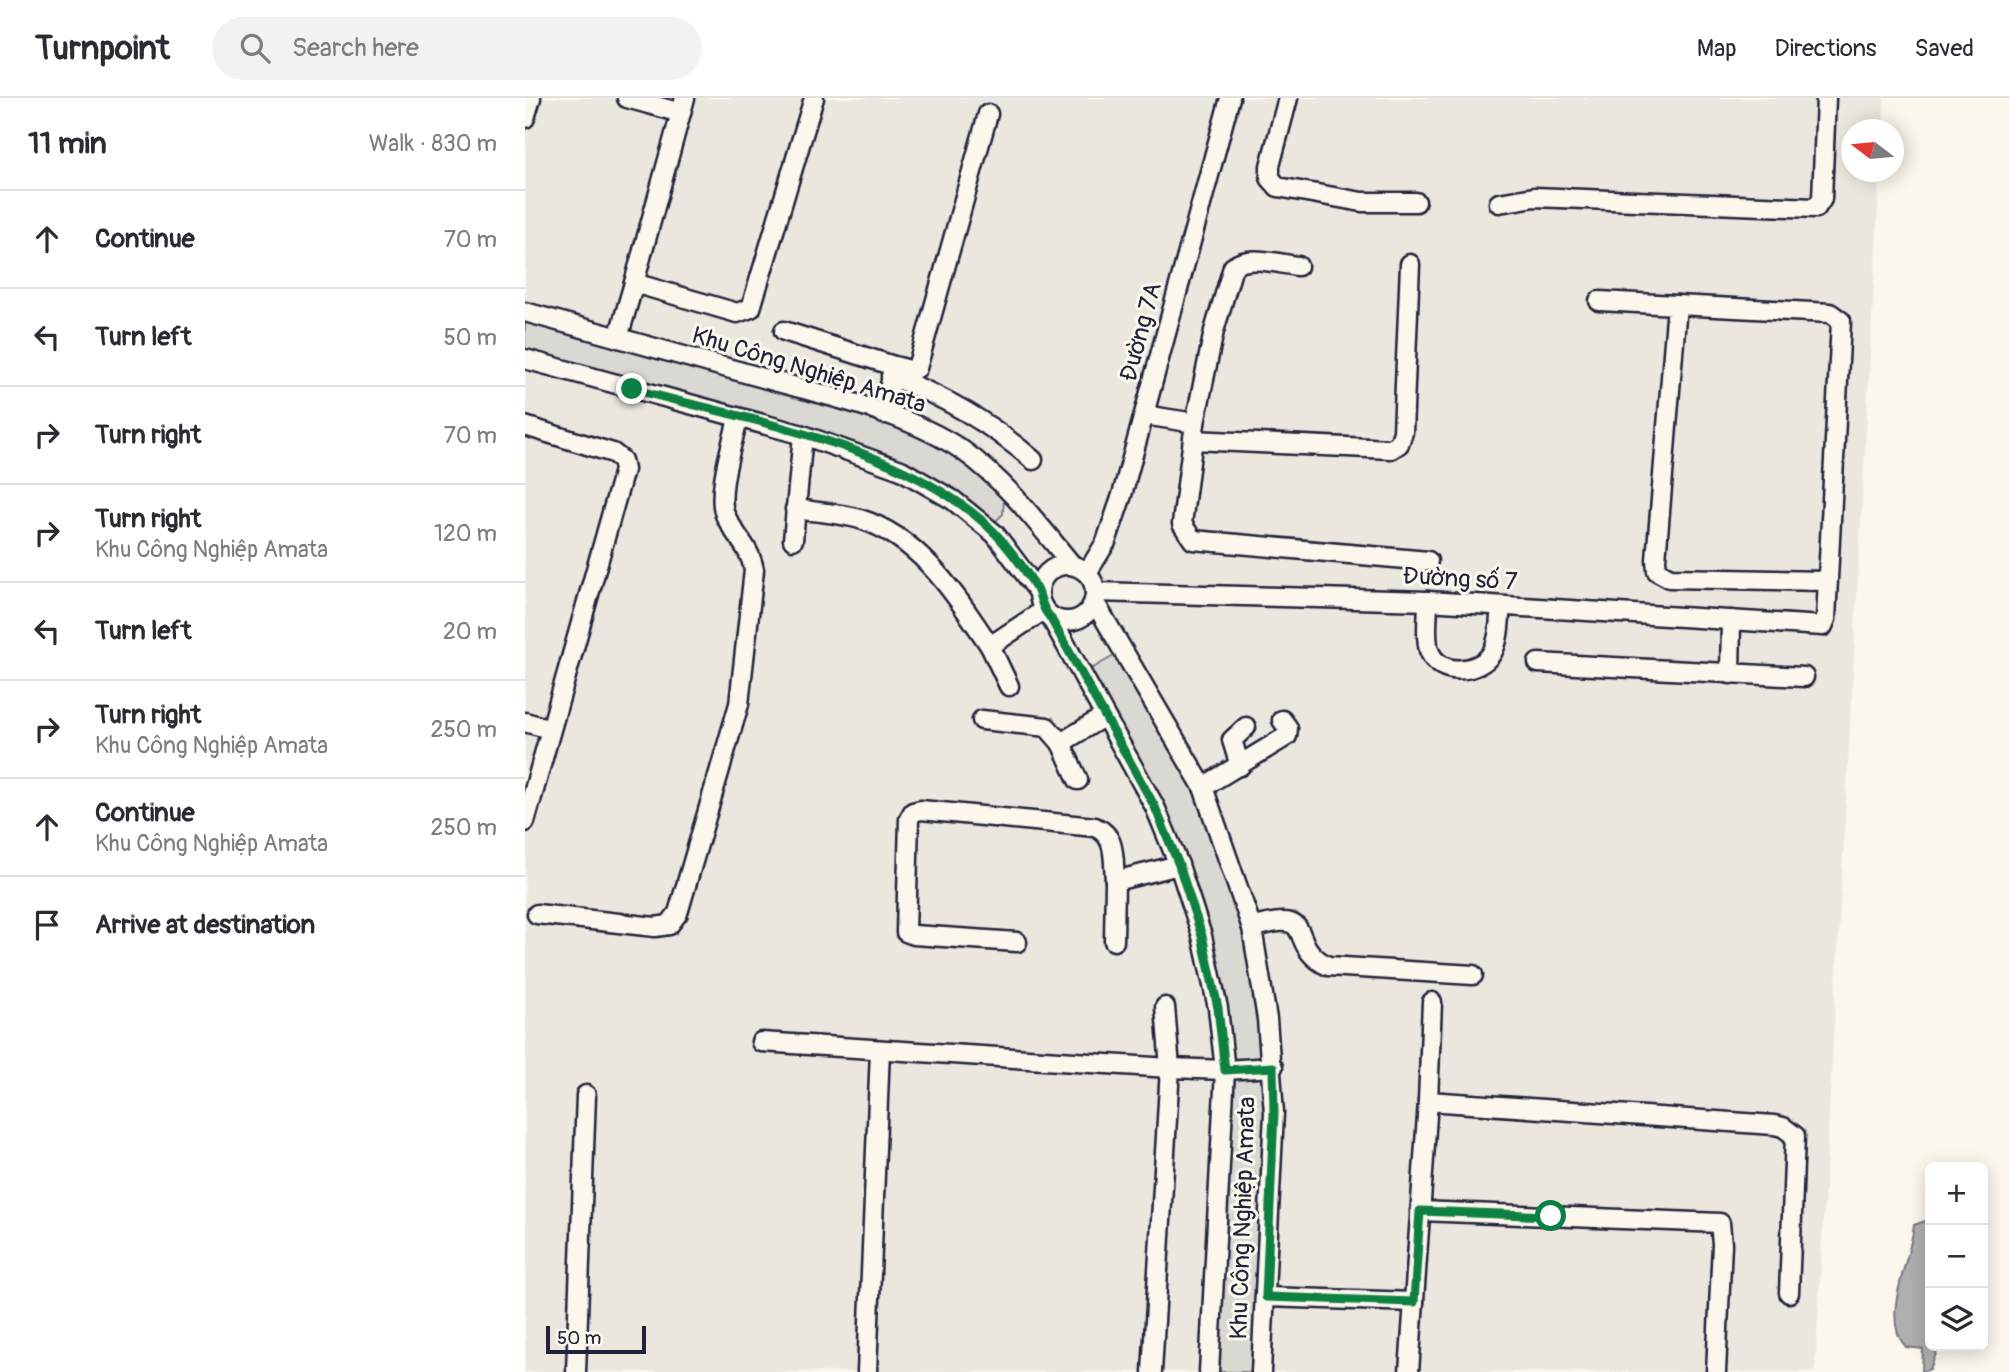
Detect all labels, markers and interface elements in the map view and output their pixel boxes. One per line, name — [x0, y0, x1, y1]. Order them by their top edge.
search box — [212, 17, 702, 80]
text: Turnpoint — [35, 28, 170, 69]
icon: search — [236, 29, 274, 67]
text: Search here — [292, 32, 419, 64]
text: Map — [1697, 34, 1737, 63]
text: Directions — [1775, 34, 1876, 63]
text: Saved — [1914, 34, 1974, 63]
north arrow — [1841, 119, 1904, 182]
text: 11 min — [28, 125, 107, 162]
text: Walk · 830 m — [369, 129, 497, 158]
icon: ahead — [28, 220, 66, 258]
text: Continue — [95, 223, 195, 255]
text: 70 m — [444, 225, 497, 254]
street label: Đường 7A — [1114, 279, 1168, 385]
icon: left — [28, 318, 66, 356]
text: Turn left — [95, 321, 191, 353]
street label: Khu Công Nghiệp Amata — [689, 321, 929, 419]
text: 50 m — [443, 323, 497, 352]
route end — [616, 373, 647, 404]
icon: right — [28, 416, 66, 454]
text: Turn right — [95, 419, 201, 451]
text: 70 m — [444, 421, 497, 450]
text: Turn right — [95, 503, 201, 535]
icon: right — [28, 514, 66, 552]
text: 120 m — [434, 519, 497, 548]
text: Khu Công Nghiệp Amata — [95, 535, 328, 564]
street label: Đường số 7 — [1402, 562, 1518, 596]
icon: left — [28, 612, 66, 650]
text: Turn left — [95, 615, 191, 647]
text: 20 m — [443, 617, 497, 646]
text: Turn right — [95, 699, 201, 731]
icon: right — [28, 710, 66, 748]
text: 250 m — [431, 715, 497, 744]
text: Khu Công Nghiệp Amata — [95, 731, 328, 760]
text: Continue — [95, 797, 195, 829]
icon: ahead — [28, 808, 66, 846]
text: 250 m — [431, 813, 497, 842]
text: Khu Công Nghiệp Amata — [95, 829, 328, 858]
icon: arrive — [28, 906, 66, 944]
text: Arrive at destination — [95, 909, 315, 941]
street label: Khu Công Nghiệp Amata — [1224, 1096, 1262, 1340]
map controls — [1925, 1162, 1988, 1351]
button: + — [1925, 1162, 1988, 1225]
route start — [1535, 1200, 1566, 1231]
button: − — [1925, 1225, 1988, 1288]
button: layers — [1925, 1288, 1988, 1351]
scale bar — [546, 1323, 646, 1355]
text: 50 m — [557, 1326, 601, 1350]

